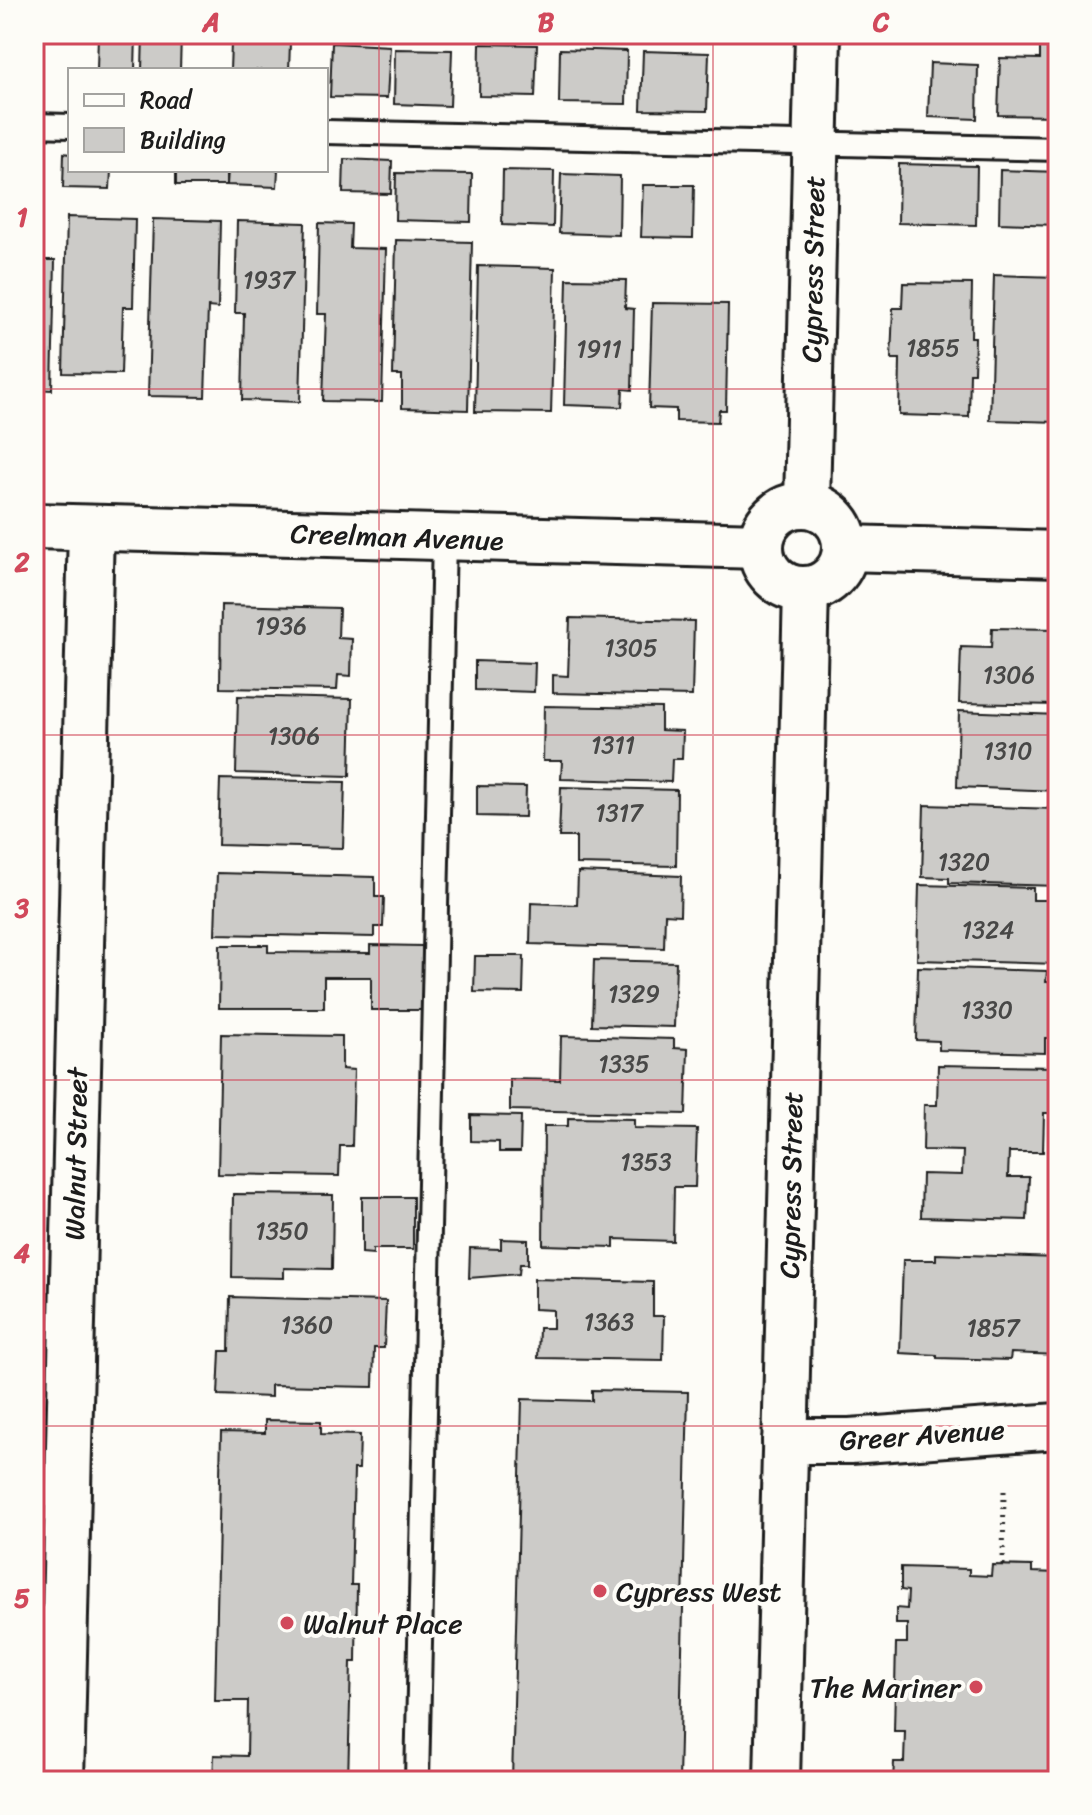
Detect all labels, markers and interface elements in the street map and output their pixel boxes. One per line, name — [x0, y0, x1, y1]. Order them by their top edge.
text: A — [201, 0, 220, 45]
text: B — [538, 0, 555, 45]
text: C — [872, 0, 890, 45]
legend — [68, 68, 328, 172]
text: Road — [140, 79, 194, 121]
text: Building — [140, 119, 226, 161]
street label: Cypress Street — [787, 175, 839, 363]
text: 1 — [16, 194, 28, 240]
house number: 1937 — [243, 259, 296, 301]
house number: 1855 — [906, 327, 960, 369]
house number: 1911 — [576, 328, 622, 370]
street label: Creelman Avenue — [290, 509, 504, 565]
text: 2 — [13, 539, 30, 585]
house number: 1936 — [255, 605, 307, 647]
house number: 1305 — [604, 627, 658, 669]
house number: 1306 — [983, 654, 1035, 696]
house number: 1306 — [268, 715, 320, 757]
house number: 1311 — [591, 724, 635, 766]
house number: 1310 — [984, 730, 1032, 772]
house number: 1317 — [595, 792, 644, 834]
house number: 1320 — [938, 841, 990, 883]
text: 3 — [14, 885, 30, 931]
house number: 1324 — [962, 909, 1014, 951]
house number: 1329 — [608, 973, 660, 1015]
house number: 1330 — [961, 989, 1013, 1031]
house number: 1335 — [598, 1043, 650, 1085]
street label: Walnut Street — [50, 1065, 102, 1241]
street label: Cypress Street — [765, 1091, 817, 1279]
house number: 1353 — [620, 1141, 672, 1183]
house number: 1350 — [255, 1210, 309, 1252]
text: 4 — [14, 1230, 30, 1276]
house number: 1363 — [584, 1301, 634, 1343]
house number: 1360 — [281, 1304, 333, 1346]
house number: 1857 — [966, 1307, 1021, 1349]
street label: Greer Avenue — [838, 1405, 1006, 1465]
place label: Cypress West — [616, 1567, 781, 1616]
text: 5 — [14, 1575, 30, 1621]
marker: Cypress West — [591, 1582, 609, 1600]
place label: Walnut Place — [303, 1599, 463, 1648]
marker: Walnut Place — [278, 1614, 296, 1632]
place label: The Mariner — [810, 1663, 962, 1712]
marker: The Mariner — [967, 1678, 985, 1696]

